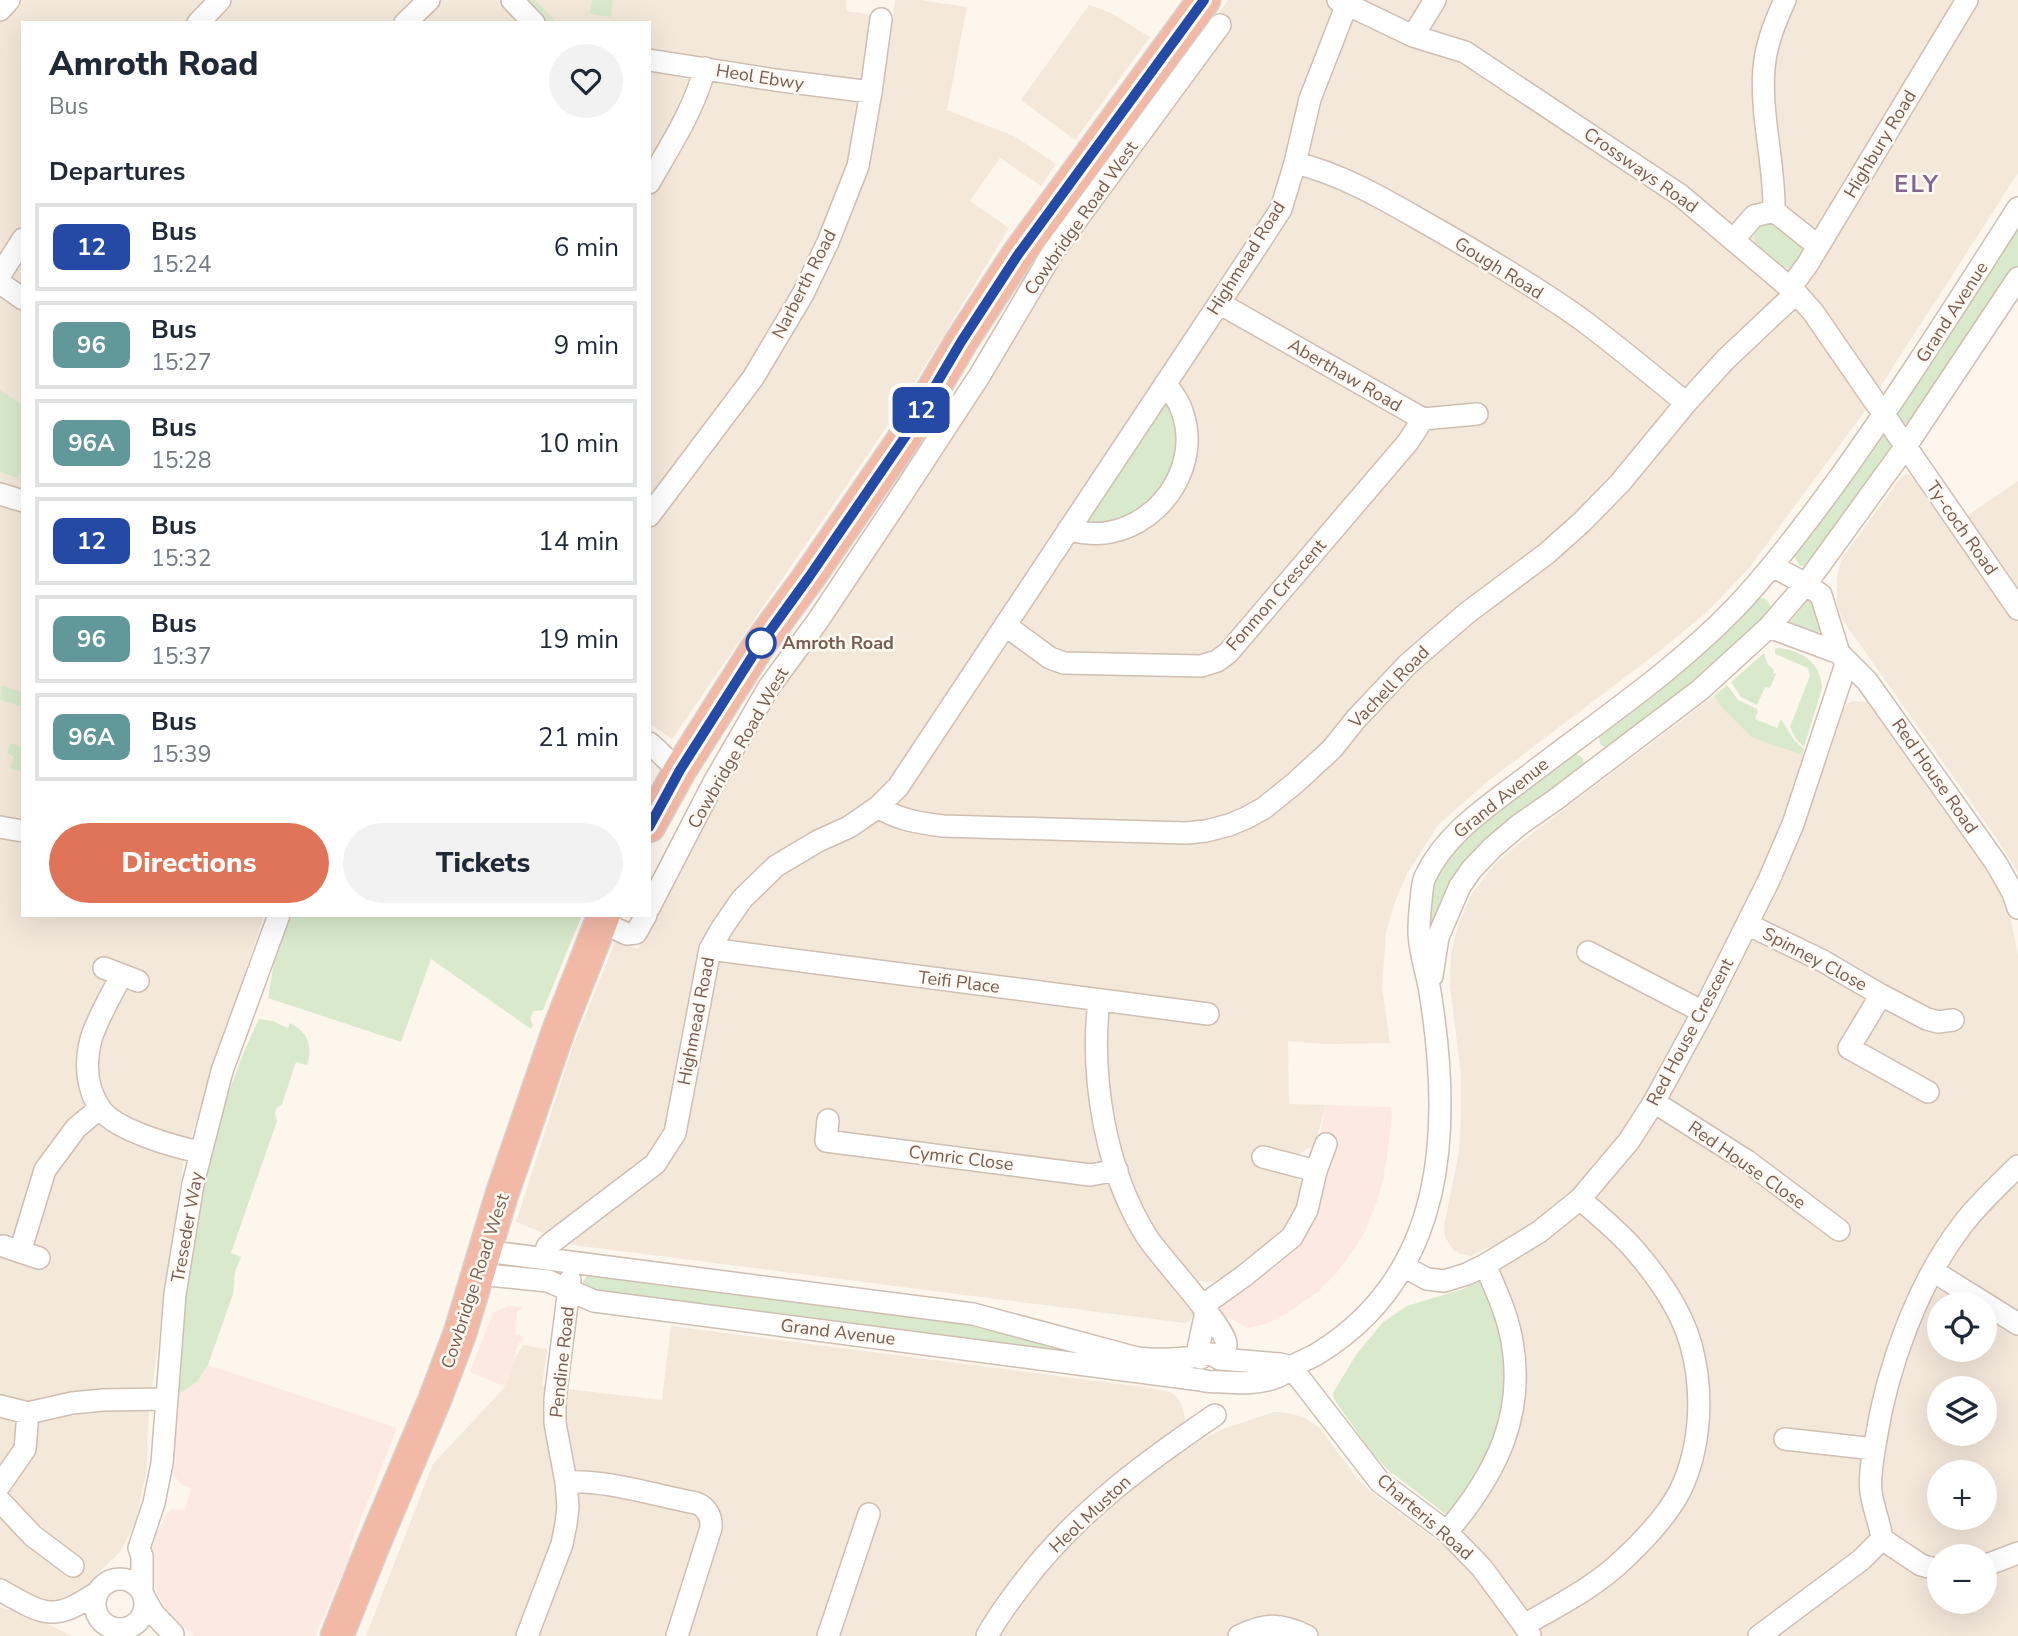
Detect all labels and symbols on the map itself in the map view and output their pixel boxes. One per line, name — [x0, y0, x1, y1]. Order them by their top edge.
street label: Heol Ebwy — [714, 58, 806, 96]
street label: Highbury Road — [1838, 86, 1922, 202]
street label: Crossways Road — [1579, 122, 1703, 218]
street label: Cowbridge Road West — [1019, 136, 1144, 300]
district label: ELY — [1894, 168, 1940, 200]
street label: Highmead Road — [1201, 196, 1291, 320]
street label: Narberth Road — [766, 225, 842, 343]
street label: Gough Road — [1450, 231, 1548, 305]
street label: Grand Avenue — [1910, 257, 1994, 367]
street label: Aberthaw Road — [1284, 333, 1406, 417]
line badge: 12 — [890, 387, 953, 433]
street label: Ty-coch Road — [1921, 476, 2003, 580]
street label: Fonmon Crescent — [1221, 533, 1332, 656]
marker: Amroth Road — [746, 628, 776, 658]
place label: Amroth Road — [782, 631, 894, 655]
street label: Vachell Road — [1343, 640, 1435, 734]
street label: Cowbridge Road West — [682, 662, 794, 833]
street label: Red House Road — [1886, 714, 1984, 838]
street label: Grand Avenue — [1449, 752, 1553, 844]
street label: Spinney Close — [1759, 921, 1871, 997]
street label: Red House Crescent — [1641, 953, 1739, 1110]
street label: Highmead Road — [672, 955, 720, 1087]
street label: Teifi Place — [917, 965, 1001, 999]
street label: Red House Close — [1683, 1115, 1811, 1215]
street label: Cymric Close — [907, 1140, 1015, 1176]
street label: Treseder Way — [165, 1169, 209, 1284]
street label: Cowbridge Road West — [435, 1190, 515, 1372]
street label: Pendine Road — [544, 1305, 580, 1419]
street label: Grand Avenue — [779, 1313, 897, 1351]
street label: Charteris Road — [1372, 1468, 1478, 1566]
street label: Heol Muston — [1044, 1470, 1136, 1558]

